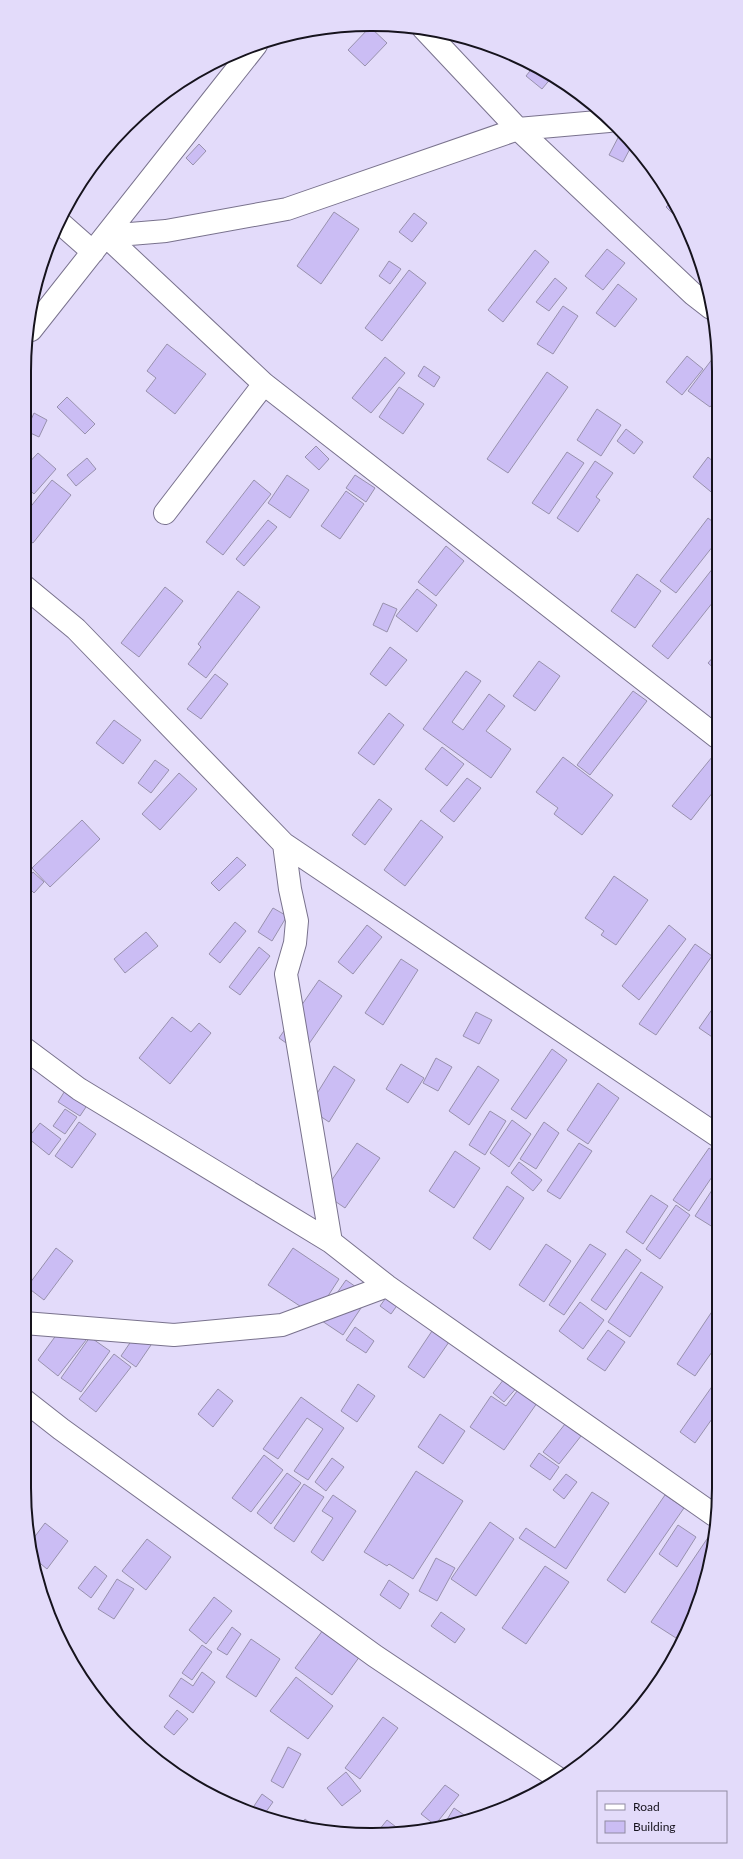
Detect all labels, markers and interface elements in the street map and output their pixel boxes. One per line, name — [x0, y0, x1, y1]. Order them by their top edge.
legend — [597, 1791, 727, 1843]
text: Road — [633, 1799, 660, 1814]
text: Building — [633, 1819, 676, 1834]

